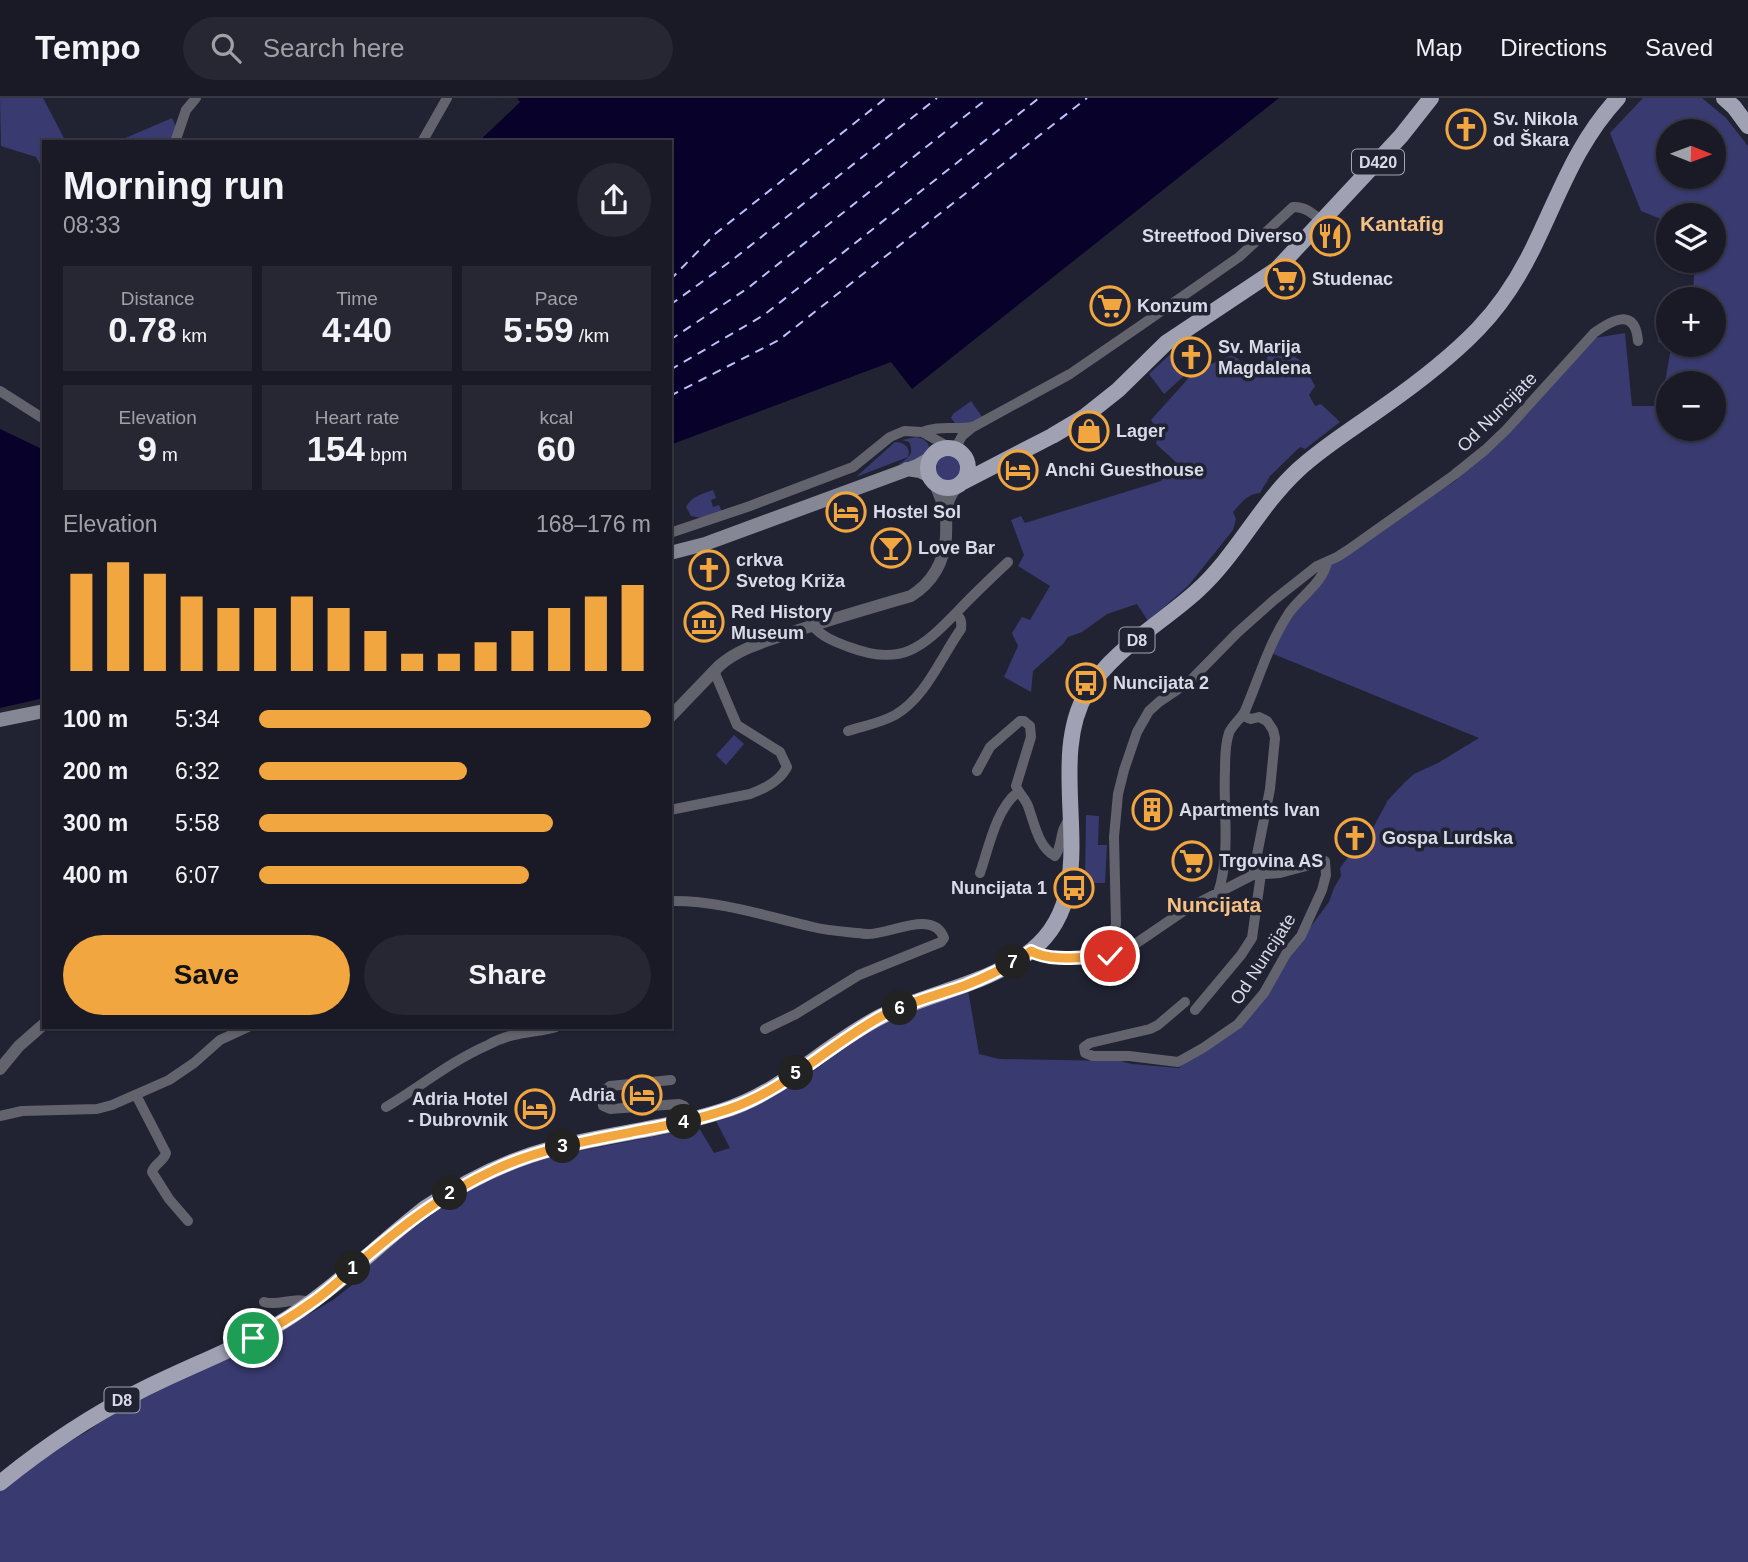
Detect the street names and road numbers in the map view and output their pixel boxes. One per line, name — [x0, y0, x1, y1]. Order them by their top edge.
road number: D420 — [1352, 150, 1404, 174]
street label: Od Nuncijate — [1453, 368, 1541, 456]
road number: D8 — [1120, 628, 1154, 652]
street label: Od Nuncijate — [1226, 910, 1300, 1008]
road number: D8 — [104, 1388, 140, 1412]

